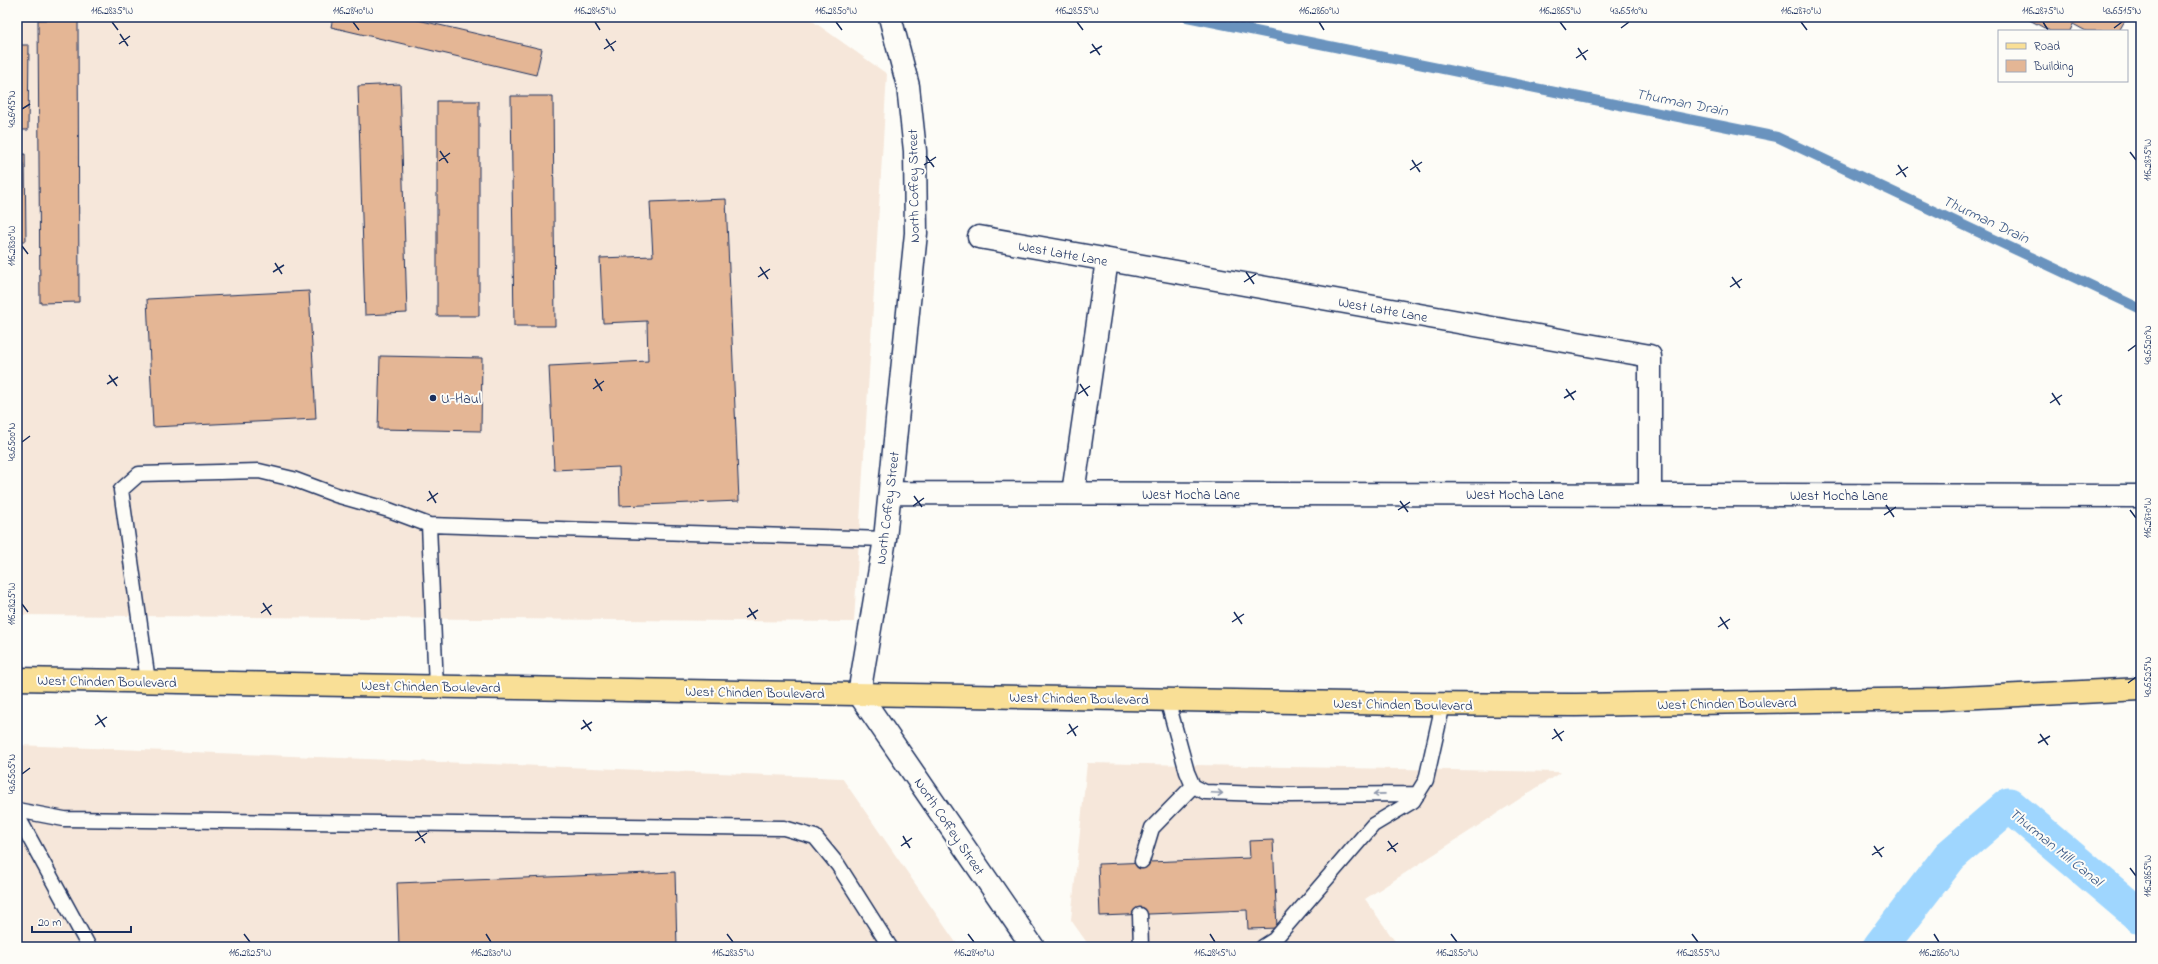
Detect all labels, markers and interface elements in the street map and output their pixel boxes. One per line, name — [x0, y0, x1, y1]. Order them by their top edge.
text: 116.2835°W — [91, 4, 133, 19]
text: 116.2840°W — [333, 4, 373, 19]
text: 116.2845°W — [574, 4, 616, 19]
text: 116.2850°W — [815, 4, 857, 19]
text: 116.2855°W — [1055, 4, 1099, 19]
text: 116.2860°W — [1299, 4, 1340, 19]
text: 116.2865°W — [1539, 4, 1581, 19]
text: 43.6510°N — [1610, 4, 1648, 19]
text: 116.2870°W — [1781, 4, 1821, 19]
text: 116.2875°W — [2022, 4, 2064, 19]
text: 43.6515°N — [2103, 4, 2142, 19]
legend — [1998, 30, 2128, 82]
text: Road — [2034, 38, 2060, 56]
text: Building — [2033, 58, 2073, 77]
water label: Thurman Drain — [1634, 83, 1730, 123]
text: 43.6495°N — [5, 90, 20, 127]
street label: North Coffey Street — [903, 129, 927, 243]
text: 116.2875°W — [2141, 139, 2156, 181]
water label: Thurman Drain — [1938, 190, 2033, 250]
text: 116.2830°W — [5, 226, 20, 266]
street label: West Latte Lane — [1016, 236, 1110, 273]
street label: West Latte Lane — [1336, 292, 1430, 329]
text: 43.6520°N — [2141, 325, 2156, 365]
place label: U-Haul — [441, 389, 481, 410]
marker: U-Haul — [428, 393, 438, 403]
text: 43.6500°N — [5, 423, 20, 461]
street label: North Coffey Street — [871, 450, 907, 566]
street label: West Mocha Lane — [1142, 485, 1241, 506]
street label: West Mocha Lane — [1466, 485, 1565, 506]
street label: West Mocha Lane — [1790, 486, 1889, 507]
text: 116.2870°W — [2141, 498, 2156, 538]
text: 116.2825°W — [5, 582, 20, 625]
text: 43.6525°N — [2141, 656, 2156, 697]
street label: West Chinden Boulevard — [37, 671, 177, 694]
street label: West Chinden Boulevard — [361, 676, 501, 699]
street label: West Chinden Boulevard — [685, 682, 825, 705]
street label: West Chinden Boulevard — [1009, 688, 1149, 711]
street label: West Chinden Boulevard — [1657, 693, 1797, 716]
street label: West Chinden Boulevard — [1333, 694, 1473, 717]
text: 43.6505°N — [5, 754, 20, 794]
street label: North Coffey Street — [907, 774, 989, 881]
one-way arrow — [1210, 789, 1223, 797]
one-way arrow — [1373, 790, 1386, 798]
water label: Thurman Mill Canal — [2004, 803, 2109, 894]
text: 116.2865°W — [2141, 855, 2156, 897]
scale bar — [32, 908, 131, 934]
text: 20 m — [38, 914, 61, 932]
text: 116.2825°W — [229, 946, 272, 961]
text: 116.2830°W — [471, 946, 511, 961]
text: 116.2835°W — [712, 946, 754, 961]
text: 116.2840°W — [954, 946, 994, 961]
text: 116.2845°W — [1194, 946, 1236, 961]
text: 116.2850°W — [1436, 946, 1478, 961]
text: 116.2855°W — [1676, 946, 1720, 961]
text: 116.2860°W — [1919, 946, 1960, 961]

